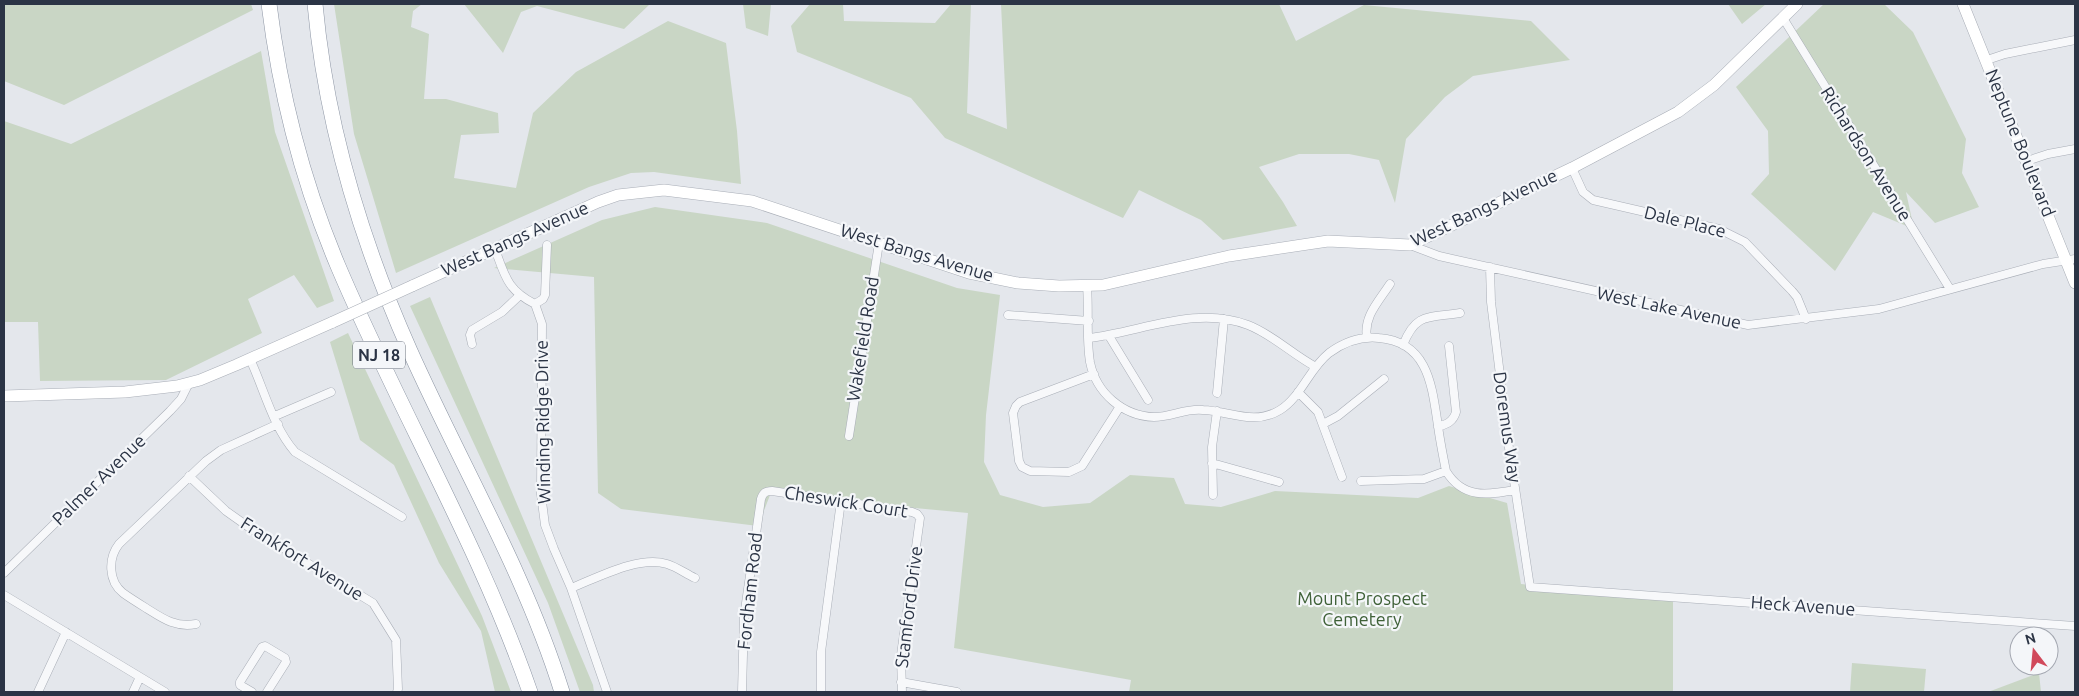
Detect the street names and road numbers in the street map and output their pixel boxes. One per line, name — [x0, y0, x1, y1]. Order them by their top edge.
street label: Neptune Boulevard — [1982, 66, 2060, 219]
street label: Richardson Avenue — [1818, 83, 1916, 224]
street label: West Bangs Avenue — [1407, 164, 1560, 250]
street label: West Bangs Avenue — [438, 197, 591, 280]
street label: Dale Place — [1642, 201, 1728, 241]
street label: West Bangs Avenue — [838, 219, 996, 285]
street label: Wakefield Road — [842, 275, 882, 403]
street label: West Lake Avenue — [1595, 282, 1743, 332]
street label: Winding Ridge Drive — [531, 340, 553, 504]
road number: NJ 18 — [353, 342, 405, 368]
street label: Doremus Way — [1490, 370, 1526, 484]
street label: Palmer Avenue — [48, 430, 149, 529]
street label: Cheswick Court — [783, 481, 909, 521]
street label: Frankfort Avenue — [238, 512, 367, 604]
street label: Fordham Road — [733, 531, 765, 651]
street label: Stamford Drive — [891, 545, 925, 669]
street label: Heck Avenue — [1750, 591, 1856, 619]

